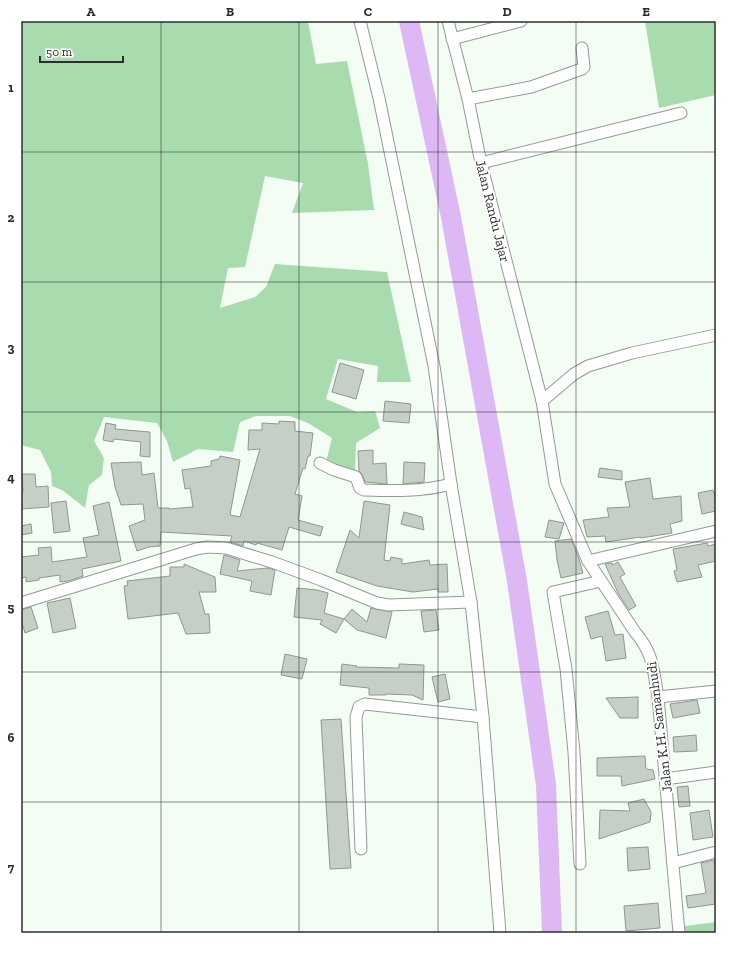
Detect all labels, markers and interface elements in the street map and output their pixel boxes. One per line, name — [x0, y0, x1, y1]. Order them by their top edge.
text: A — [87, 4, 96, 19]
text: B — [226, 4, 234, 19]
text: C — [364, 4, 372, 19]
text: D — [502, 4, 512, 19]
text: E — [642, 4, 650, 19]
scale bar — [40, 38, 123, 64]
text: 50 m — [46, 45, 73, 59]
text: 1 — [8, 80, 14, 95]
street label: Jalan Randu Jajar — [472, 158, 514, 264]
text: 2 — [8, 210, 15, 225]
text: 3 — [8, 340, 15, 355]
text: 4 — [7, 470, 15, 485]
text: 5 — [8, 600, 15, 615]
street label: Jalan K.H. Samanhudi — [643, 661, 676, 793]
text: 6 — [8, 730, 15, 745]
text: 7 — [8, 860, 15, 875]

